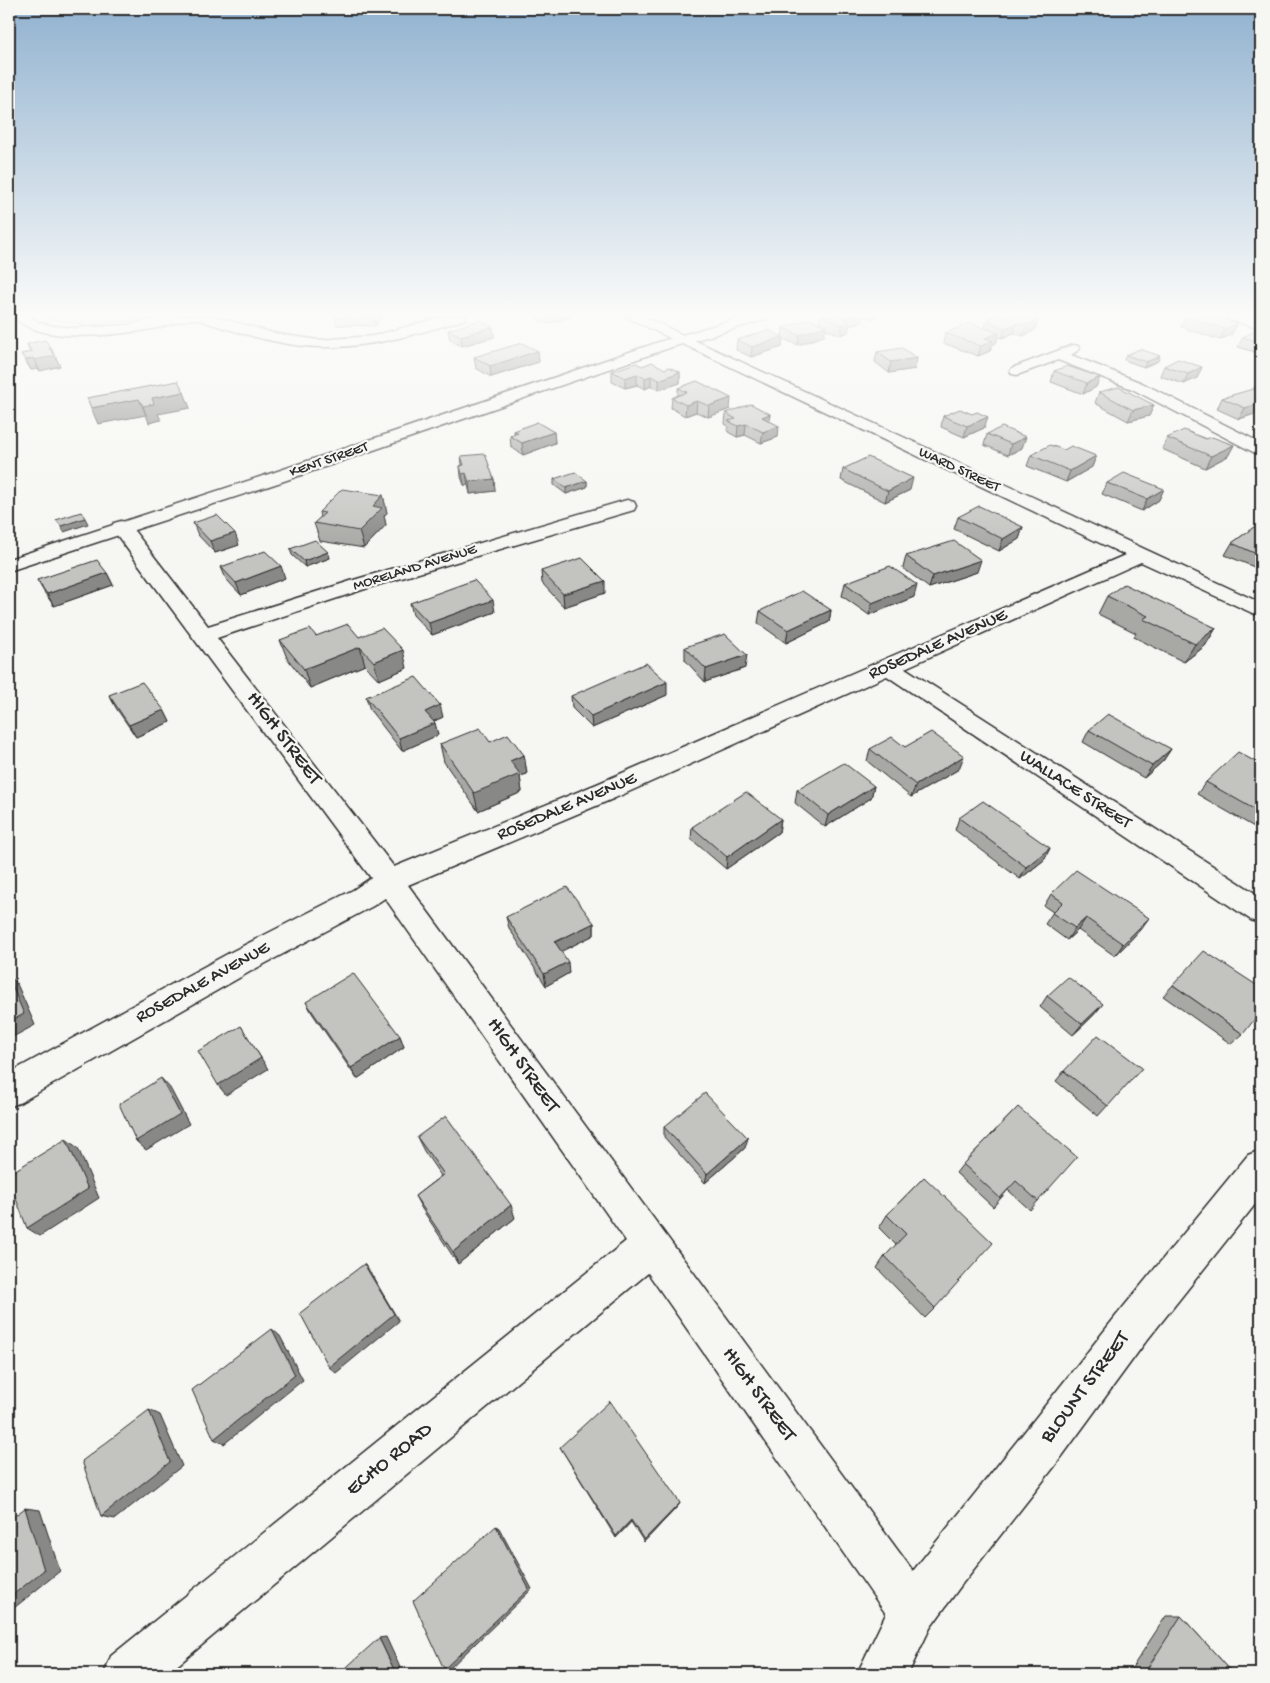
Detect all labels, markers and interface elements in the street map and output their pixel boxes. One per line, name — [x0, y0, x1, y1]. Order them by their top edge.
street label: KENT STREET — [287, 438, 372, 482]
street label: WARD STREET — [915, 443, 1004, 497]
street label: MORELAND AVENUE — [351, 540, 480, 595]
street label: ROSEDALE AVENUE — [865, 605, 1011, 685]
street label: HIGH STREET — [240, 687, 327, 791]
street label: WALLACE STREET — [1015, 746, 1136, 835]
street label: ROSEDALE AVENUE — [494, 768, 641, 846]
street label: ROSEDALE AVENUE — [133, 937, 274, 1028]
street label: HIGH STREET — [480, 1014, 564, 1119]
street label: BLOUNT STREET — [1035, 1327, 1137, 1449]
street label: HIGH STREET — [715, 1343, 801, 1448]
street label: ECHO ROAD — [342, 1417, 438, 1502]

